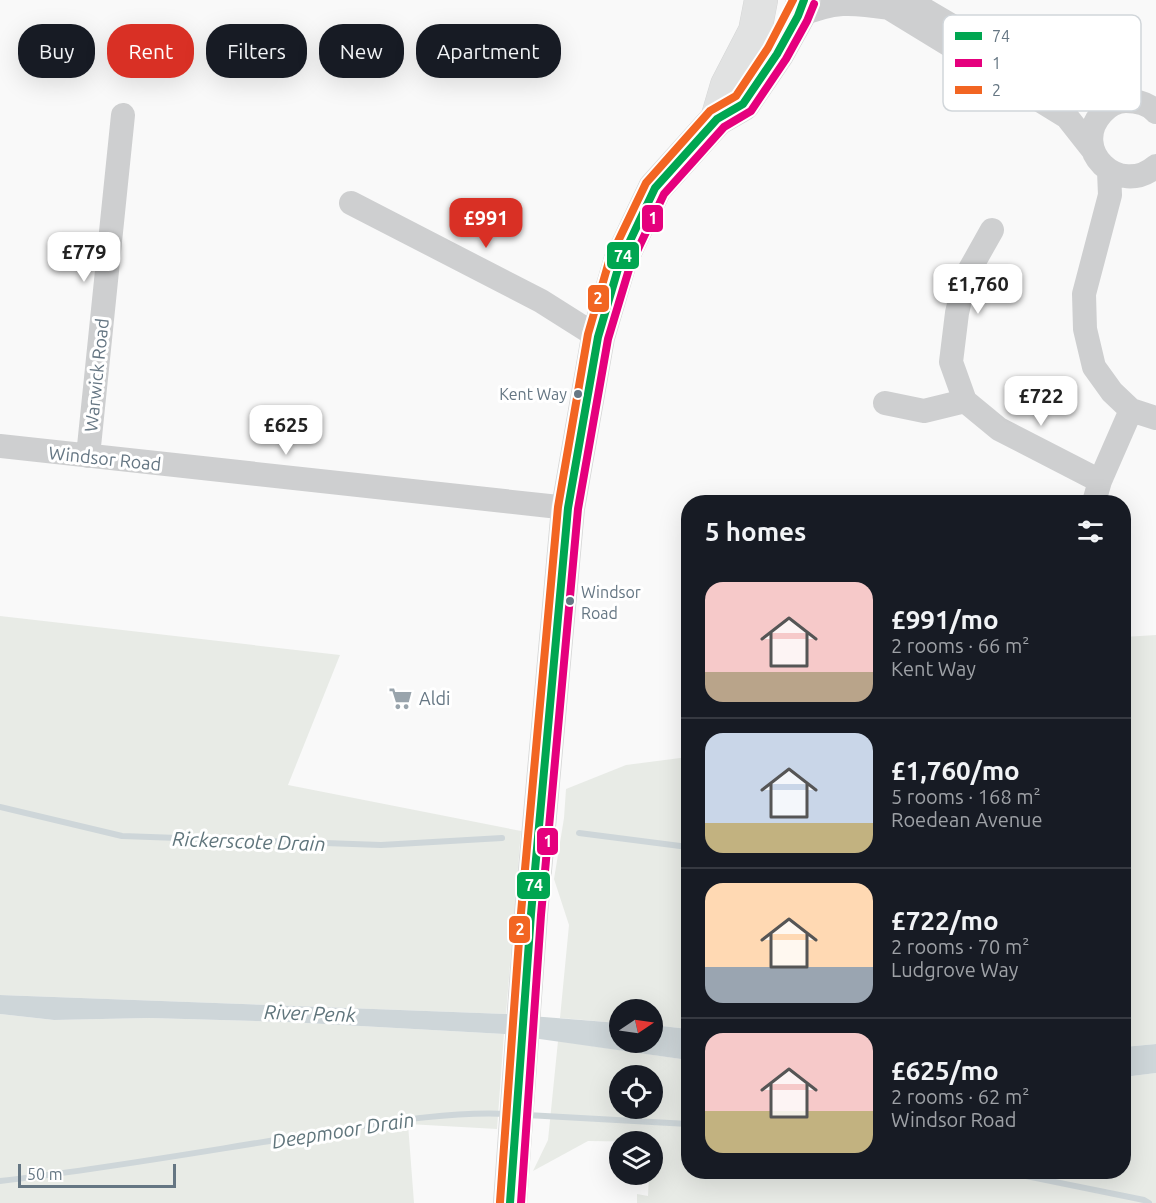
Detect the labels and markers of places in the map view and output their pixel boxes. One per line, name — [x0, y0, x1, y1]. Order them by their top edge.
pin: £991 — [450, 198, 522, 249]
pin: £779 — [48, 232, 120, 283]
pin: £1,760 — [929, 264, 1027, 315]
pin: £722 — [1005, 376, 1077, 427]
place label: Kent Way — [499, 385, 567, 403]
marker: Kent Way — [572, 388, 584, 400]
pin: £625 — [250, 405, 322, 456]
place label: Windsor Road — [581, 583, 641, 622]
marker: Windsor Road — [564, 595, 576, 607]
supermarket icon: Aldi — [388, 685, 414, 711]
place label: Aldi — [419, 688, 450, 708]

